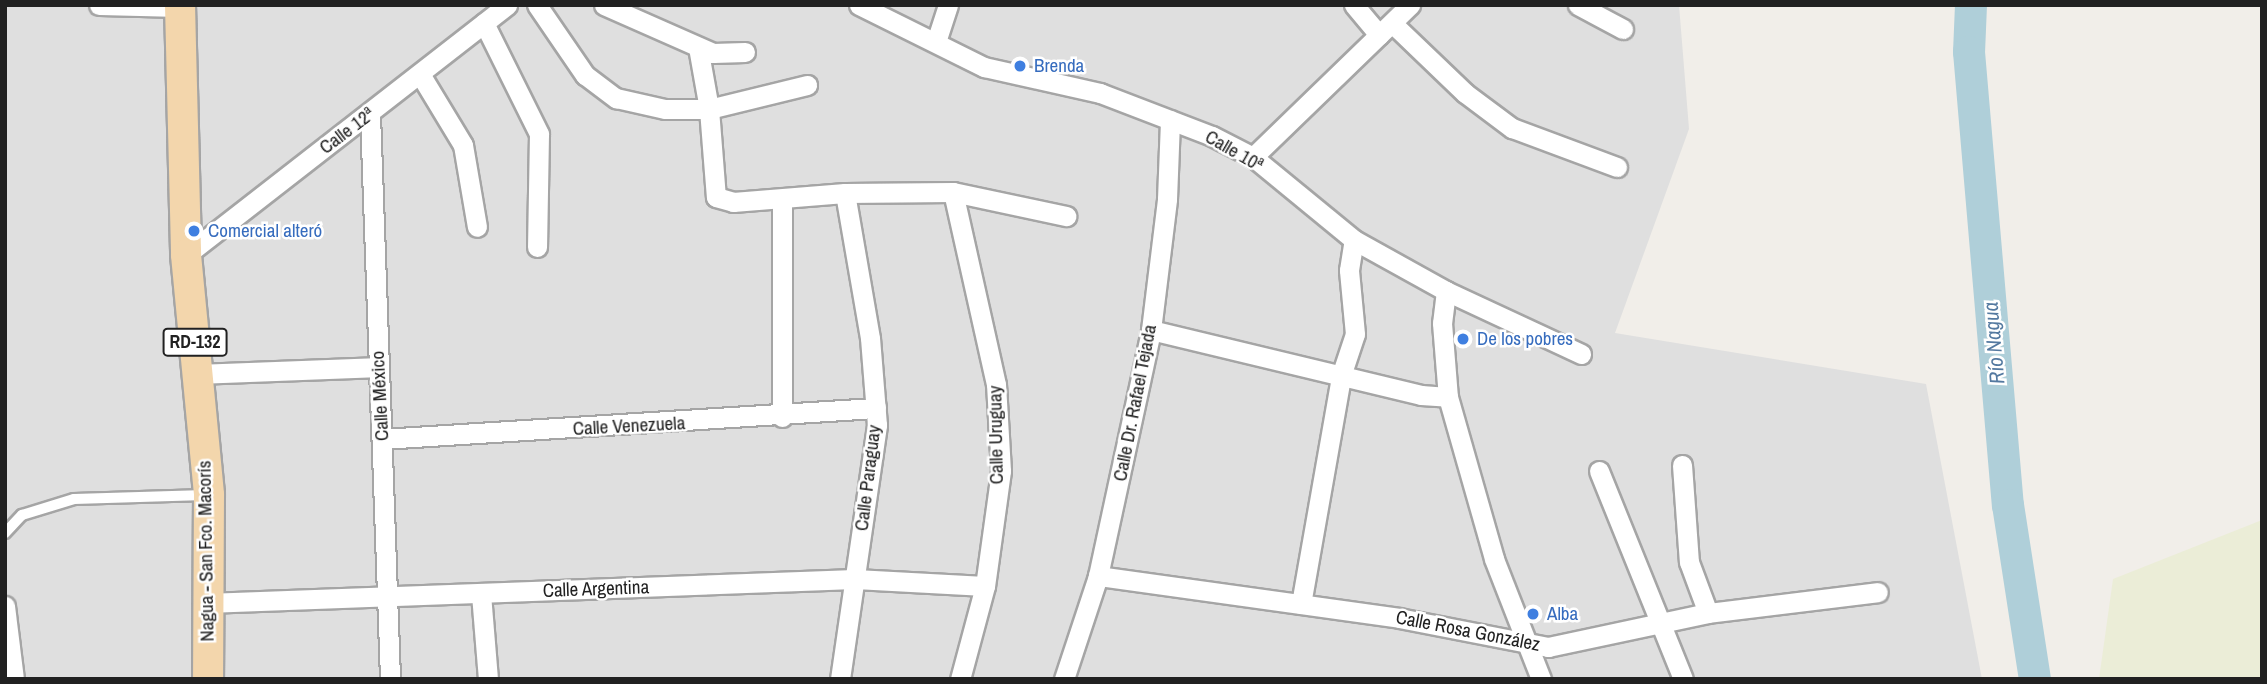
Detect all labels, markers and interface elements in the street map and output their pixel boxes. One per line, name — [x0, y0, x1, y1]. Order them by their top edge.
place label: Brenda — [1034, 55, 1084, 77]
marker: Brenda — [1012, 58, 1028, 74]
street label: Calle 12ª — [315, 103, 379, 159]
street label: Calle 10ª — [1201, 125, 1267, 177]
place label: Comercial alteró — [208, 220, 322, 242]
marker: Comercial alteró — [186, 223, 202, 239]
water label: Río Nagua — [1978, 301, 2010, 385]
street label: Calle Dr. Rafael Tejada — [1109, 323, 1161, 483]
road number: RD-132 — [162, 328, 228, 356]
place label: De los pobres — [1477, 328, 1573, 350]
marker: De los pobres — [1455, 331, 1471, 347]
street label: Calle México — [366, 350, 394, 442]
street label: Calle Uruguay — [984, 385, 1008, 485]
street label: Calle Venezuela — [572, 412, 686, 440]
street label: Calle Paraguay — [850, 424, 886, 532]
street label: Nagua - San Fco. Macorís — [193, 460, 219, 642]
street label: Calle Argentina — [542, 576, 650, 602]
place label: Alba — [1547, 603, 1578, 625]
street label: Calle Rosa González — [1394, 606, 1542, 656]
marker: Alba — [1525, 606, 1541, 622]

